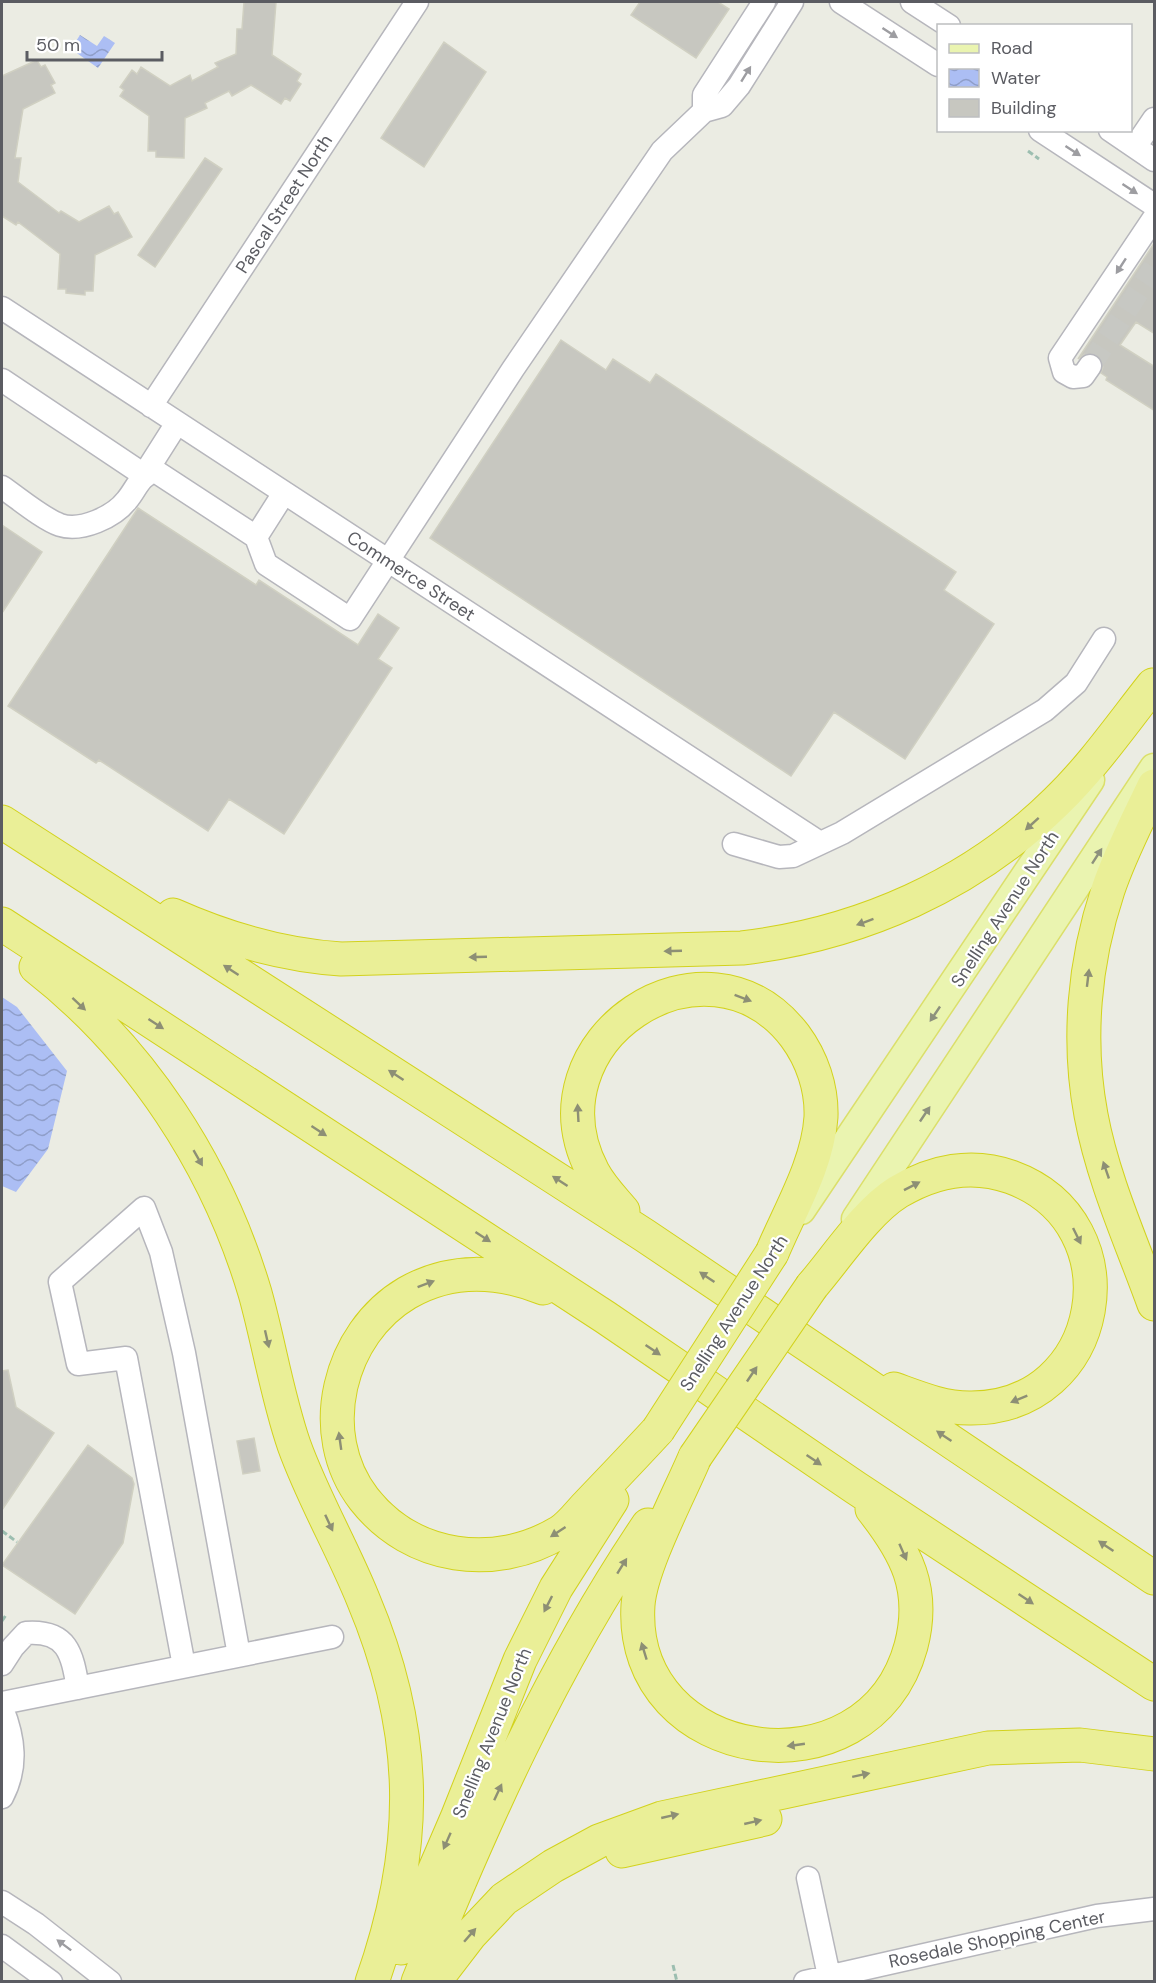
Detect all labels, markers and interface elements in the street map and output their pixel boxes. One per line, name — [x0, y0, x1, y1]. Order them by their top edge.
scale bar — [27, 24, 162, 62]
legend — [937, 24, 1132, 132]
one-way arrow — [881, 27, 897, 39]
text: 50 m — [36, 33, 80, 57]
text: Road — [991, 36, 1033, 60]
one-way arrow — [741, 66, 752, 82]
text: Water — [991, 66, 1041, 90]
text: Building — [991, 96, 1056, 120]
street label: Pascal Street North — [230, 130, 338, 278]
one-way arrow — [1064, 146, 1081, 157]
one-way arrow — [1121, 183, 1138, 194]
one-way arrow — [1115, 258, 1127, 274]
street label: Commerce Street — [342, 525, 480, 627]
one-way arrow — [1025, 817, 1040, 830]
street label: Snelling Avenue North — [945, 826, 1065, 992]
one-way arrow — [1091, 848, 1103, 864]
one-way arrow — [855, 917, 873, 927]
one-way arrow — [663, 946, 682, 955]
one-way arrow — [468, 952, 487, 962]
one-way arrow — [224, 964, 240, 976]
one-way arrow — [1083, 968, 1093, 987]
one-way arrow — [734, 994, 752, 1003]
one-way arrow — [71, 997, 86, 1010]
one-way arrow — [930, 1006, 941, 1022]
one-way arrow — [148, 1019, 164, 1030]
one-way arrow — [387, 1070, 404, 1081]
one-way arrow — [574, 1104, 583, 1123]
one-way arrow — [920, 1106, 931, 1123]
one-way arrow — [311, 1125, 327, 1137]
one-way arrow — [193, 1149, 203, 1166]
one-way arrow — [1101, 1161, 1111, 1179]
one-way arrow — [552, 1175, 568, 1186]
one-way arrow — [903, 1181, 920, 1190]
one-way arrow — [1073, 1228, 1082, 1245]
street label: Snelling Avenue North — [674, 1230, 794, 1396]
one-way arrow — [474, 1232, 491, 1243]
one-way arrow — [700, 1271, 716, 1283]
one-way arrow — [418, 1279, 436, 1289]
one-way arrow — [262, 1330, 272, 1349]
one-way arrow — [645, 1344, 661, 1355]
one-way arrow — [746, 1366, 758, 1382]
one-way arrow — [1010, 1395, 1028, 1404]
one-way arrow — [936, 1431, 953, 1442]
one-way arrow — [336, 1432, 345, 1451]
one-way arrow — [806, 1454, 822, 1465]
one-way arrow — [324, 1515, 333, 1532]
one-way arrow — [550, 1526, 566, 1537]
one-way arrow — [1098, 1540, 1114, 1551]
one-way arrow — [898, 1544, 907, 1561]
one-way arrow — [617, 1558, 628, 1575]
one-way arrow — [1017, 1593, 1034, 1604]
one-way arrow — [543, 1596, 553, 1613]
one-way arrow — [639, 1642, 648, 1660]
street label: Snelling Avenue North — [447, 1644, 537, 1822]
one-way arrow — [786, 1741, 805, 1750]
one-way arrow — [852, 1770, 871, 1779]
one-way arrow — [494, 1784, 503, 1801]
one-way arrow — [661, 1811, 680, 1821]
one-way arrow — [744, 1817, 763, 1826]
one-way arrow — [442, 1833, 452, 1851]
street label: Rosedale Shopping Center — [887, 1904, 1108, 1974]
one-way arrow — [463, 1928, 477, 1943]
one-way arrow — [56, 1939, 72, 1952]

